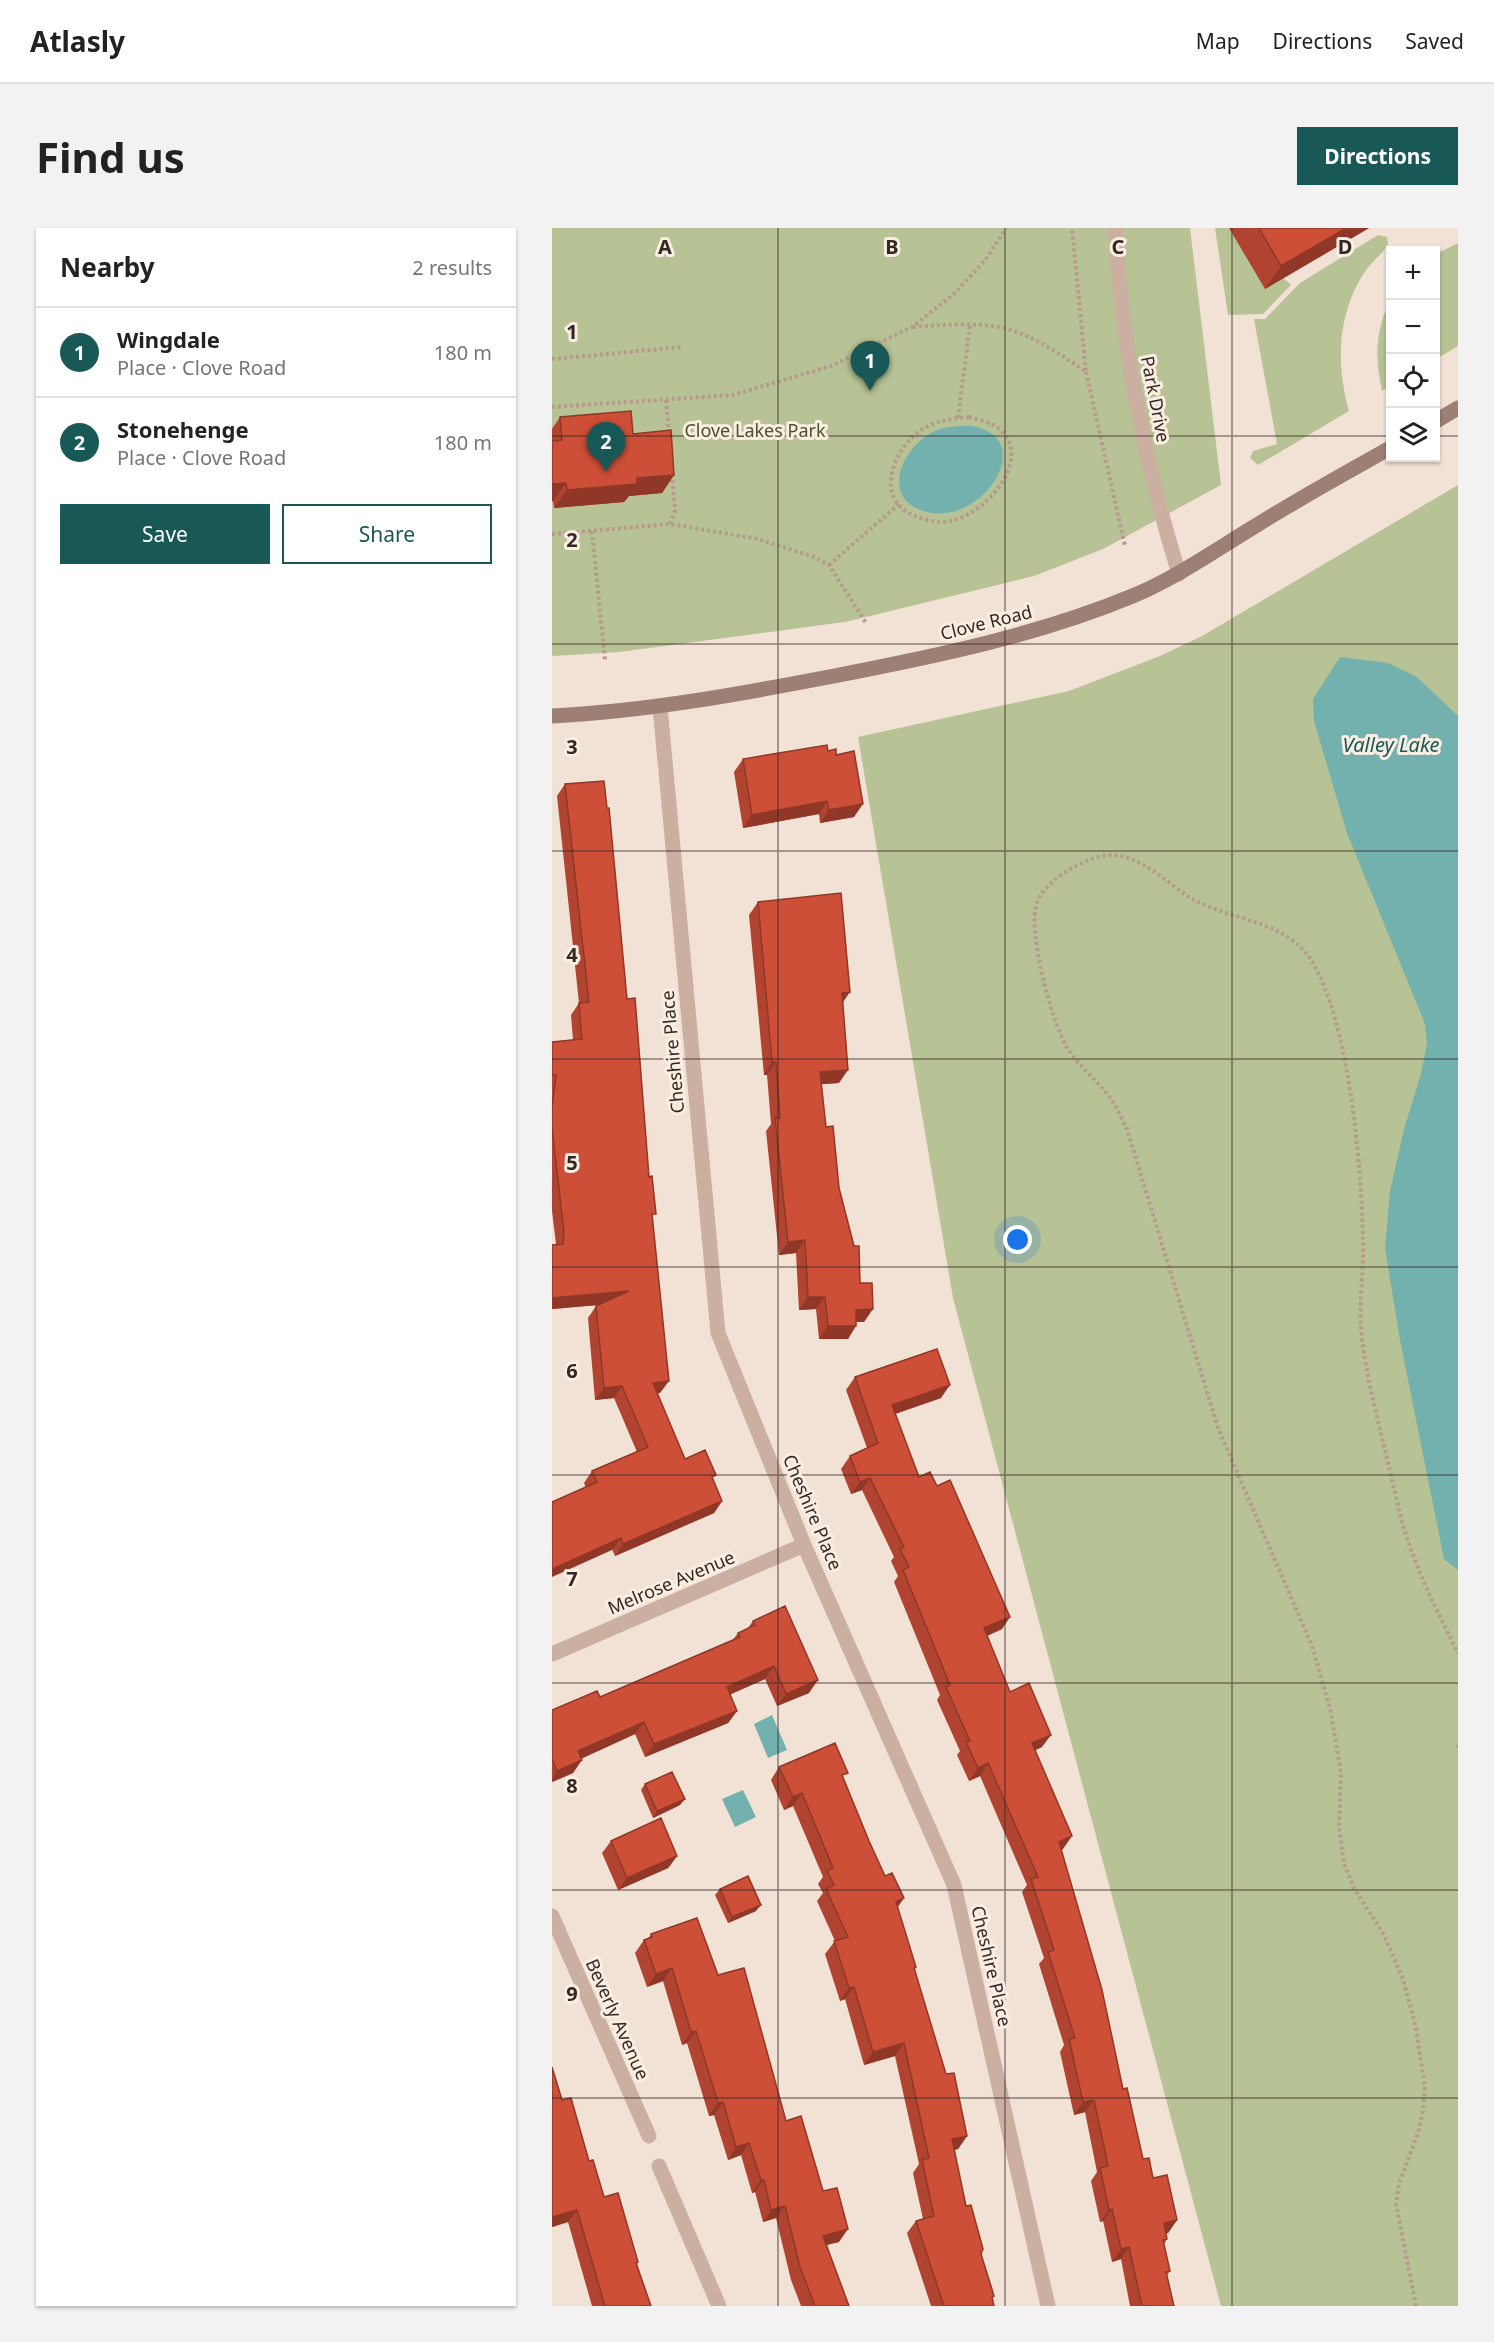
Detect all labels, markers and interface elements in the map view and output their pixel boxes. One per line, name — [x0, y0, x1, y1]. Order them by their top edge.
text: Atlasly — [30, 22, 125, 60]
text: Map — [1196, 27, 1240, 55]
text: Directions — [1273, 27, 1372, 55]
text: Saved — [1405, 27, 1464, 55]
button: Directions — [1297, 127, 1458, 185]
text: Find us — [36, 128, 185, 185]
text: A — [658, 233, 672, 260]
text: B — [885, 233, 899, 260]
text: C — [1112, 233, 1125, 260]
text: D — [1338, 233, 1352, 260]
map controls — [1386, 246, 1440, 462]
button: + — [1386, 246, 1440, 300]
text: Nearby — [60, 249, 155, 285]
text: 2 results — [412, 254, 492, 281]
button: − — [1386, 300, 1440, 354]
text: 1 — [566, 318, 578, 345]
text: Wingdale — [117, 324, 220, 354]
text: 1 — [74, 339, 85, 366]
text: 180 m — [434, 339, 492, 366]
pin: 1 — [850, 342, 890, 391]
text: Place · Clove Road — [117, 354, 286, 381]
street label: Park Drive — [1136, 354, 1176, 444]
button: locate — [1386, 354, 1440, 408]
button: layers — [1386, 408, 1440, 462]
text: Stonehenge — [117, 414, 249, 444]
park label: Clove Lakes Park — [684, 418, 826, 442]
pin: 2 — [586, 422, 626, 472]
text: 2 — [74, 429, 85, 456]
text: 180 m — [434, 429, 492, 456]
text: Place · Clove Road — [117, 444, 286, 471]
button: Save — [60, 504, 270, 564]
button: Share — [282, 504, 492, 564]
text: 2 — [566, 526, 578, 553]
street label: Clove Road — [938, 599, 1034, 645]
water label: Valley Lake — [1343, 731, 1439, 758]
text: 3 — [566, 733, 578, 760]
text: 4 — [566, 941, 578, 968]
street label: Cheshire Place — [655, 990, 689, 1114]
text: 5 — [566, 1149, 578, 1176]
your location — [1003, 1225, 1032, 1254]
text: 6 — [566, 1357, 578, 1384]
street label: Cheshire Place — [778, 1451, 848, 1573]
street label: Melrose Avenue — [604, 1544, 738, 1620]
text: 7 — [566, 1565, 578, 1592]
text: 8 — [566, 1772, 578, 1799]
street label: Cheshire Place — [966, 1903, 1018, 2029]
street label: Beverly Avenue — [581, 1955, 655, 2083]
text: 9 — [566, 1980, 578, 2007]

